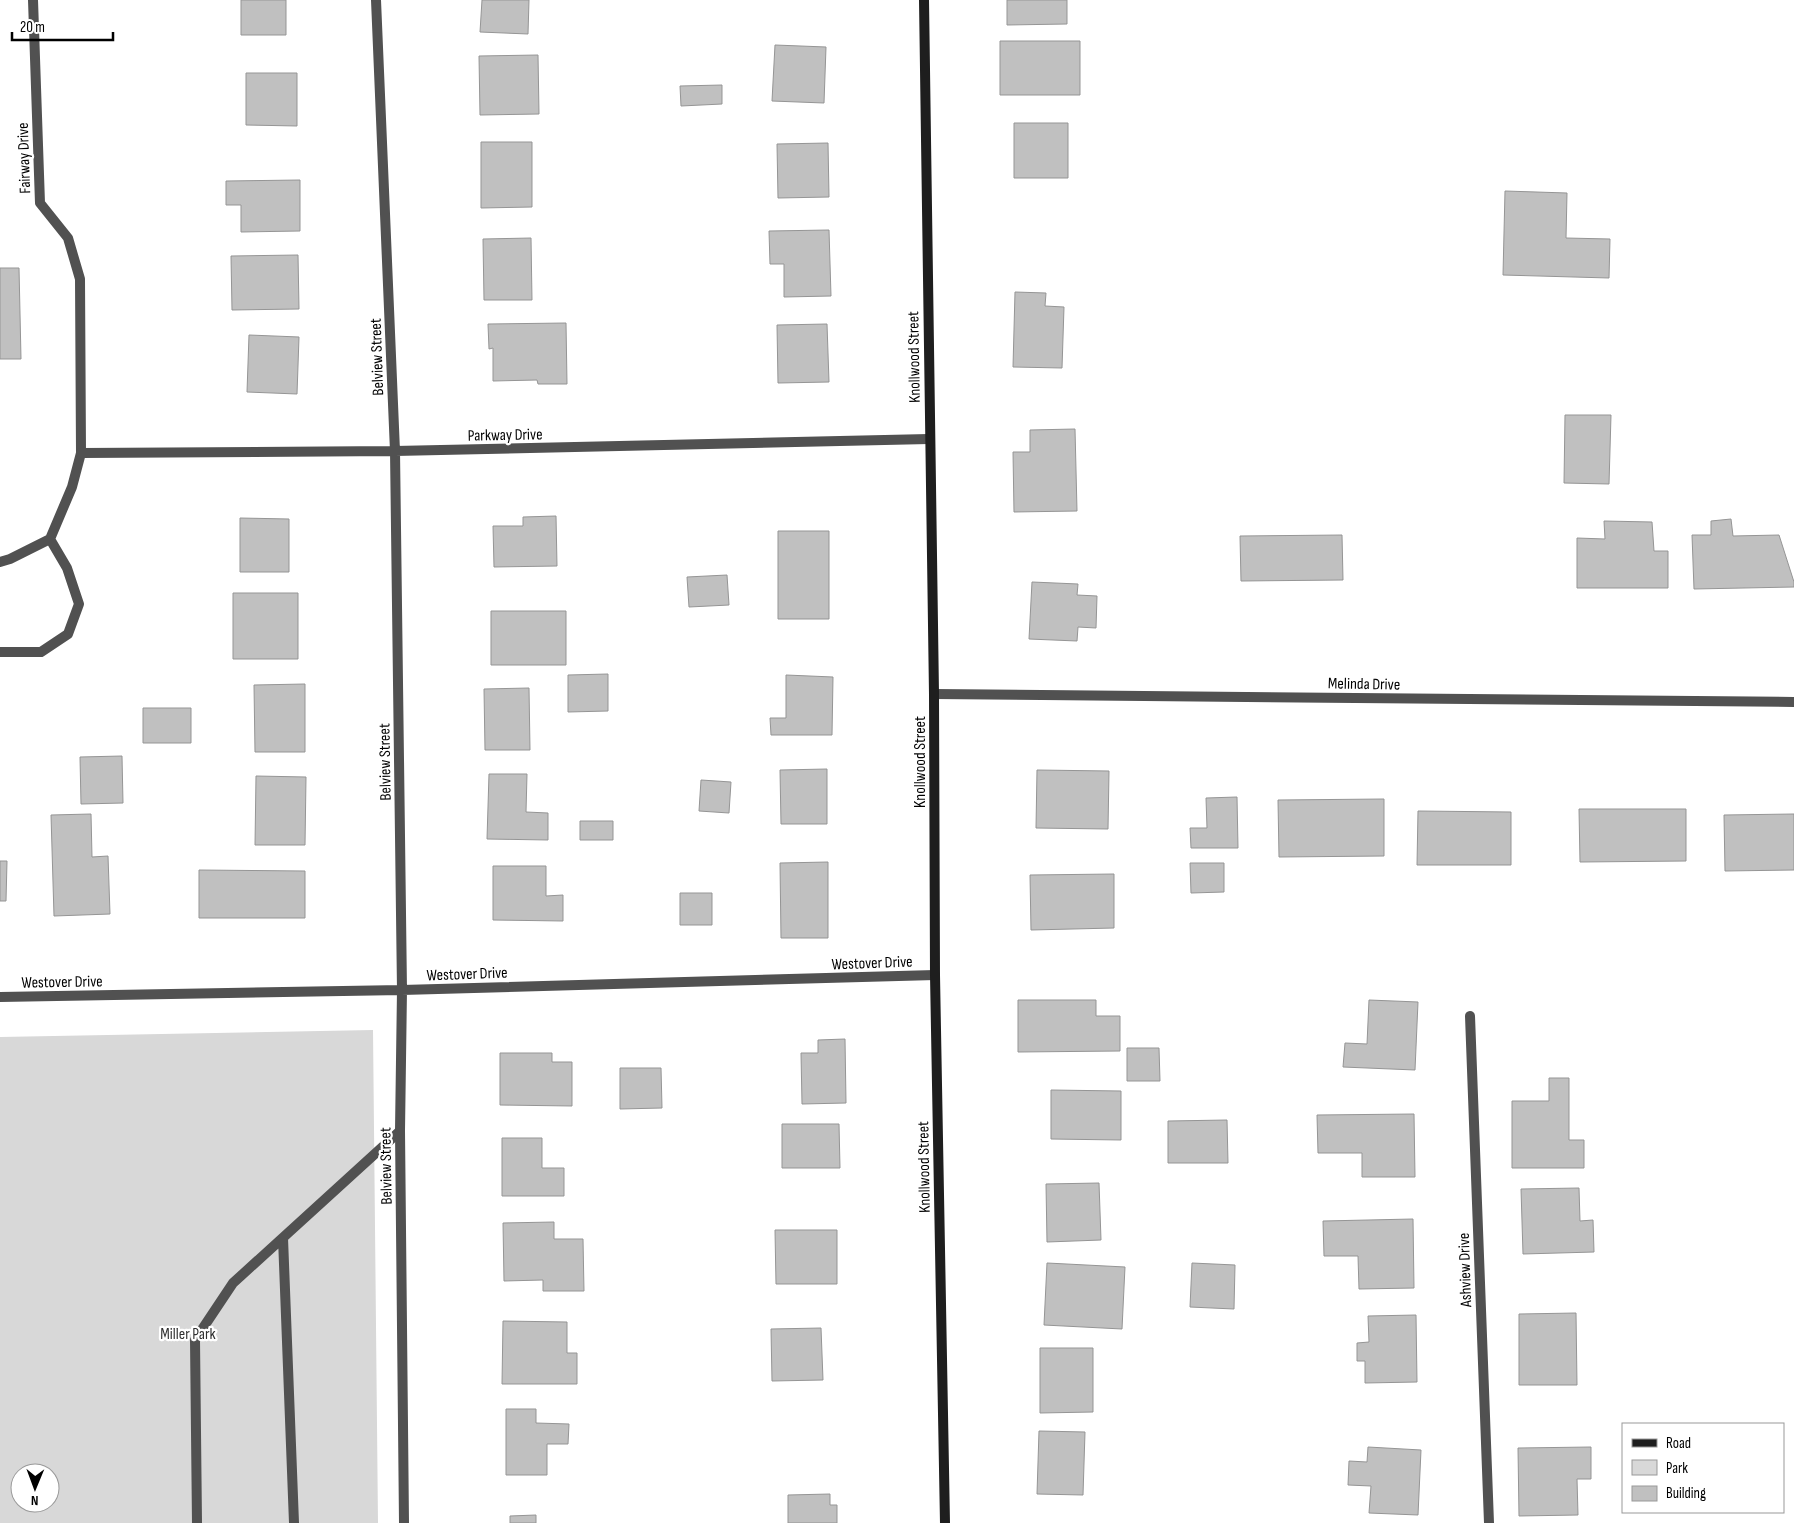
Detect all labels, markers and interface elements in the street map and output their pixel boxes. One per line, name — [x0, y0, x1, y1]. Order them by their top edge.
scale bar — [12, 10, 114, 42]
text: 20 m — [20, 18, 45, 37]
street label: Fairway Drive — [14, 122, 35, 194]
street label: Knollwood Street — [904, 311, 925, 403]
street label: Belview Street — [367, 318, 388, 396]
street label: Parkway Drive — [467, 425, 543, 446]
street label: Melinda Drive — [1328, 674, 1400, 695]
street label: Knollwood Street — [911, 716, 930, 808]
street label: Belview Street — [375, 723, 396, 801]
street label: Westover Drive — [831, 953, 913, 974]
street label: Westover Drive — [426, 964, 508, 985]
street label: Westover Drive — [21, 972, 103, 993]
street label: Knollwood Street — [914, 1121, 935, 1213]
street label: Belview Street — [376, 1127, 397, 1205]
street label: Ashview Drive — [1455, 1232, 1476, 1308]
park label: Miller Park — [160, 1325, 216, 1344]
legend — [1622, 1423, 1784, 1513]
text: Road — [1666, 1434, 1691, 1453]
text: Park — [1666, 1459, 1688, 1478]
north arrow — [10, 1463, 60, 1513]
text: Building — [1666, 1484, 1706, 1503]
text: N — [31, 1492, 39, 1509]

